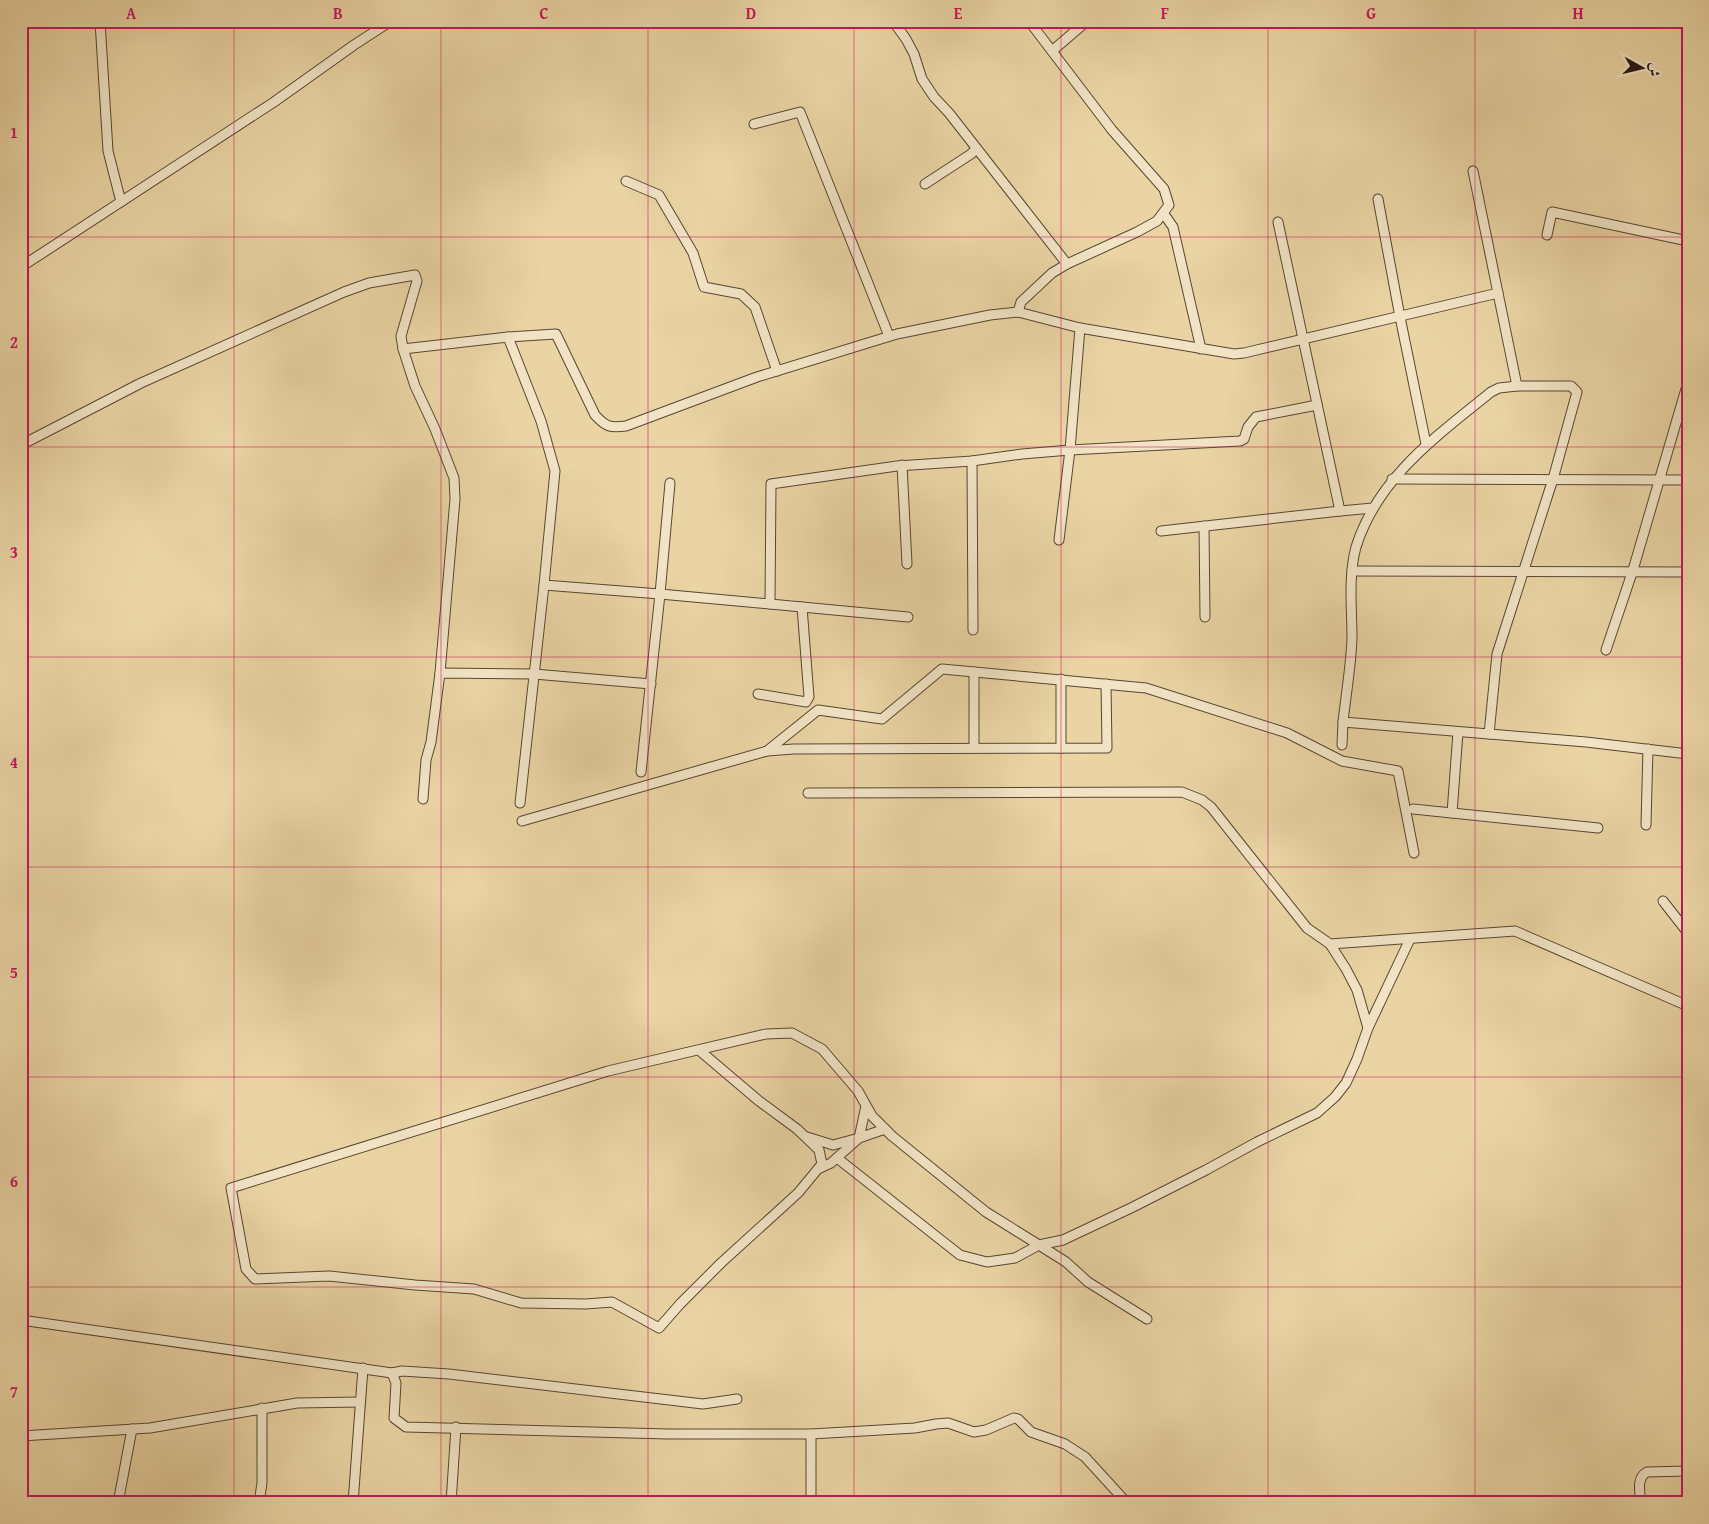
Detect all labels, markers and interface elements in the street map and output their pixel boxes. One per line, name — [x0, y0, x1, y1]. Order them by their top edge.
text: A — [126, 1, 137, 25]
text: B — [333, 1, 343, 25]
text: C — [539, 1, 549, 25]
text: D — [746, 1, 756, 25]
text: E — [954, 1, 963, 25]
text: F — [1161, 1, 1169, 25]
text: G — [1366, 1, 1376, 25]
text: H — [1572, 1, 1584, 25]
north arrow — [1616, 42, 1666, 92]
text: ش — [1644, 62, 1666, 78]
text: 1 — [10, 120, 18, 144]
text: 2 — [10, 330, 18, 354]
text: 3 — [10, 540, 18, 564]
text: 4 — [10, 750, 18, 774]
text: 5 — [10, 960, 18, 984]
text: 6 — [10, 1169, 18, 1193]
text: 7 — [10, 1379, 18, 1403]

